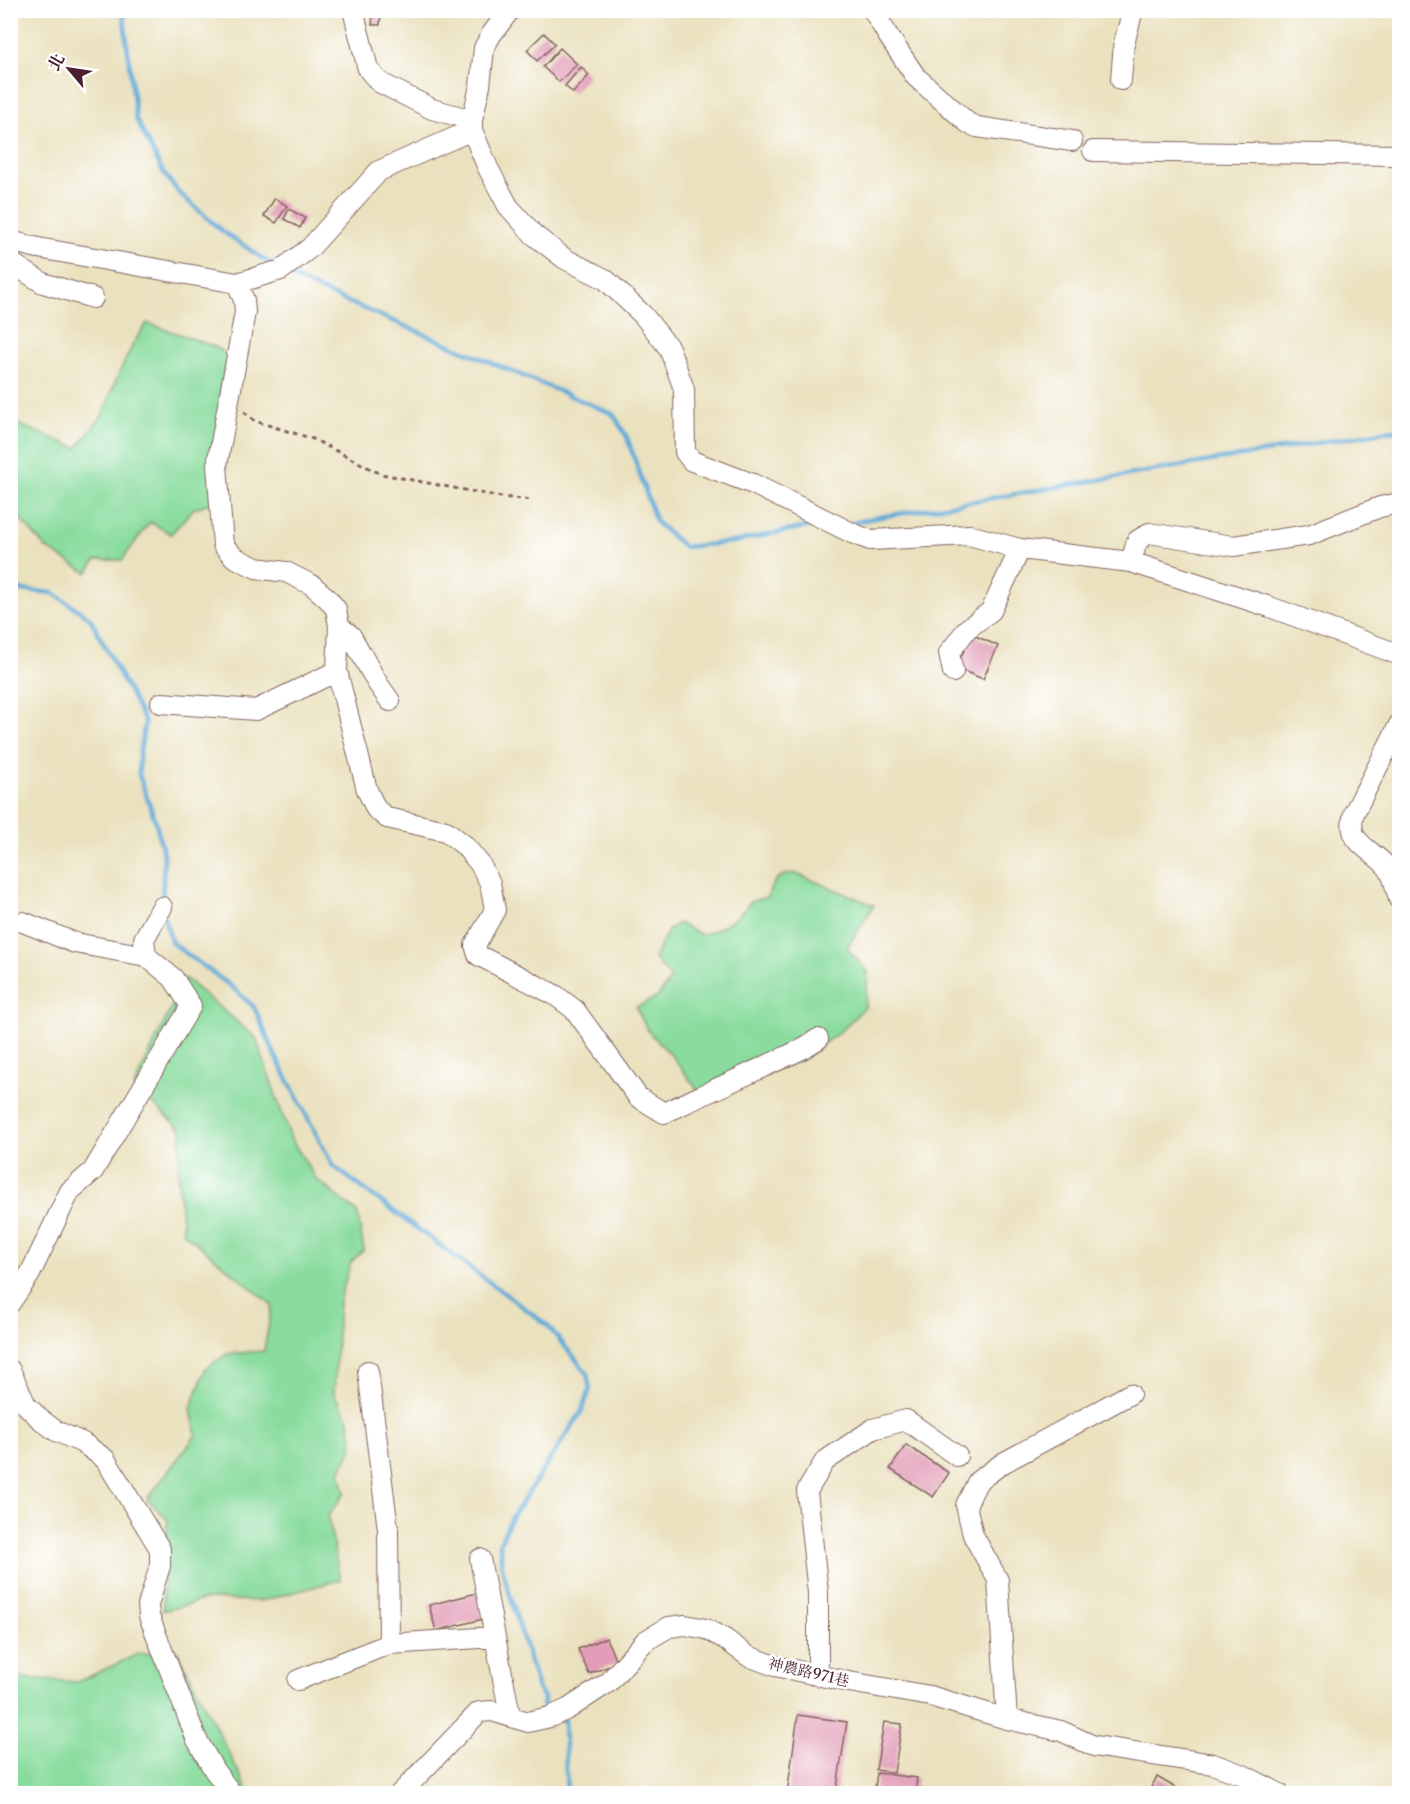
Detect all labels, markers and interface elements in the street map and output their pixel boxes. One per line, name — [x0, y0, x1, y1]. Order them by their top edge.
north arrow — [39, 39, 99, 99]
text: 北 — [43, 50, 69, 74]
street label: 神農路971巷 — [767, 1653, 851, 1691]

